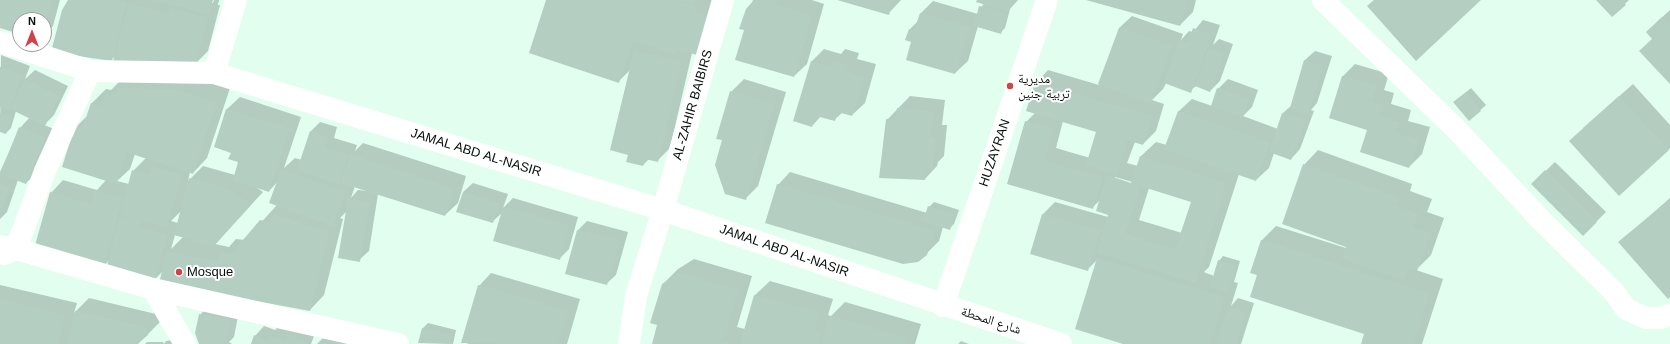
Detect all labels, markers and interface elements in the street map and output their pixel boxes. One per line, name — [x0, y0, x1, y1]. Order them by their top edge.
north arrow — [12, 12, 52, 52]
text: N — [28, 15, 36, 27]
street label: AL-ZAHIR BAIBIRS — [670, 48, 716, 162]
place label: مديرية تربية جنين — [1018, 71, 1070, 102]
marker: مديرية تربية جنين — [1005, 81, 1015, 91]
street label: HUZAYRAN — [976, 117, 1014, 189]
street label: JAMAL ABD AL-NASIR — [409, 126, 543, 180]
street label: JAMAL ABD AL-NASIR — [717, 222, 851, 280]
place label: Mosque — [187, 264, 233, 280]
marker: Mosque — [174, 267, 184, 277]
street label: شارع المحطة — [959, 304, 1023, 338]

